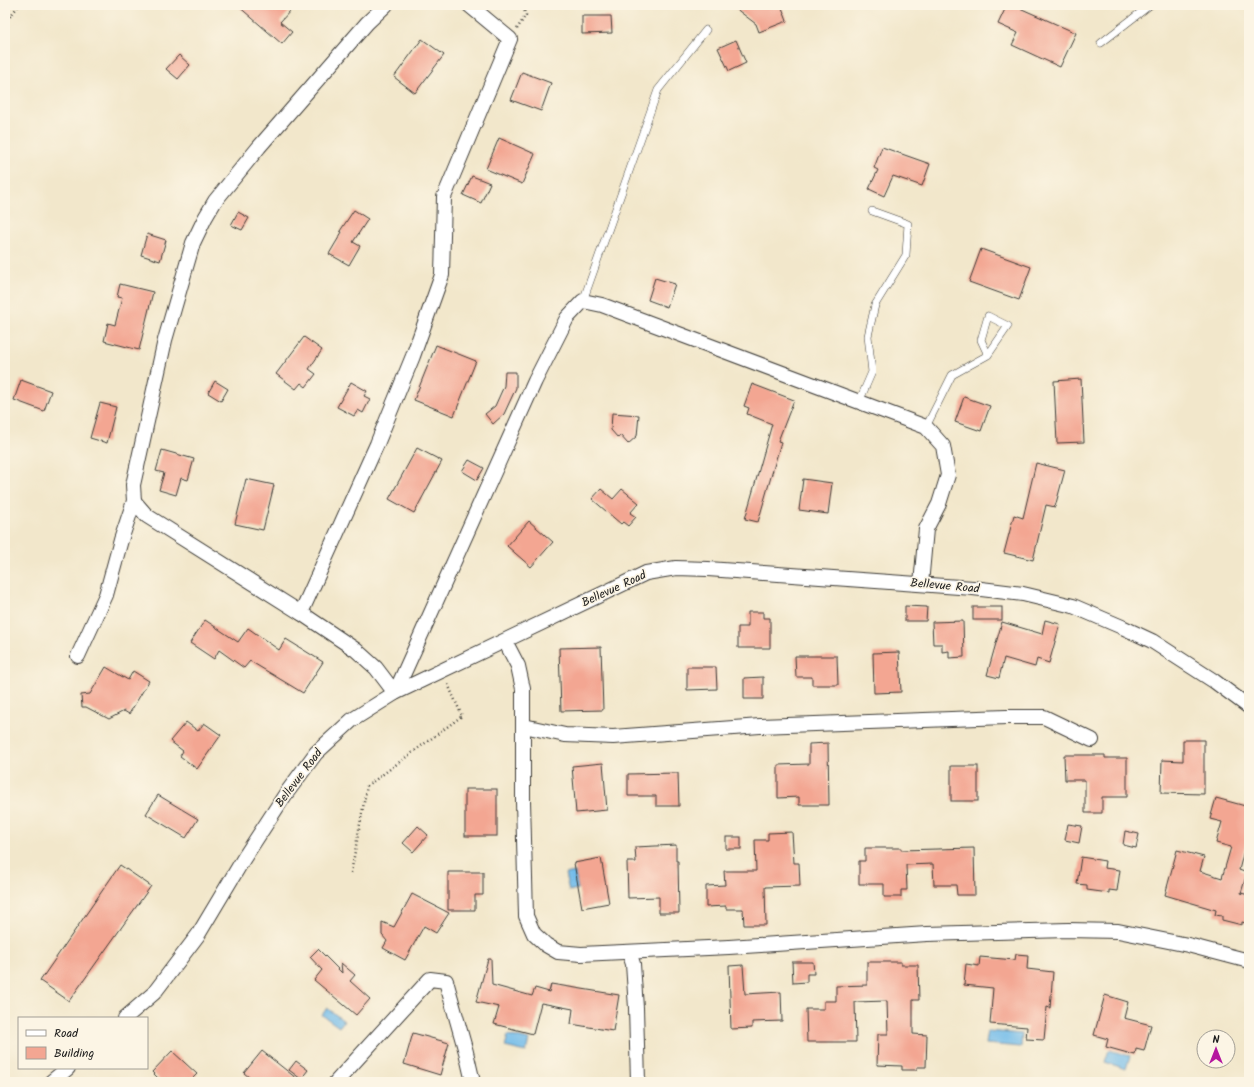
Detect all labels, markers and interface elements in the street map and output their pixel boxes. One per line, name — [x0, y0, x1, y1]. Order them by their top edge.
street label: Bellevue Road — [579, 565, 650, 612]
street label: Bellevue Road — [910, 574, 981, 599]
street label: Bellevue Road — [271, 744, 328, 811]
legend — [18, 1017, 148, 1069]
text: Road — [54, 1024, 79, 1043]
north arrow — [1196, 1029, 1236, 1069]
text: N — [1213, 1031, 1220, 1049]
text: Building — [54, 1044, 94, 1063]

